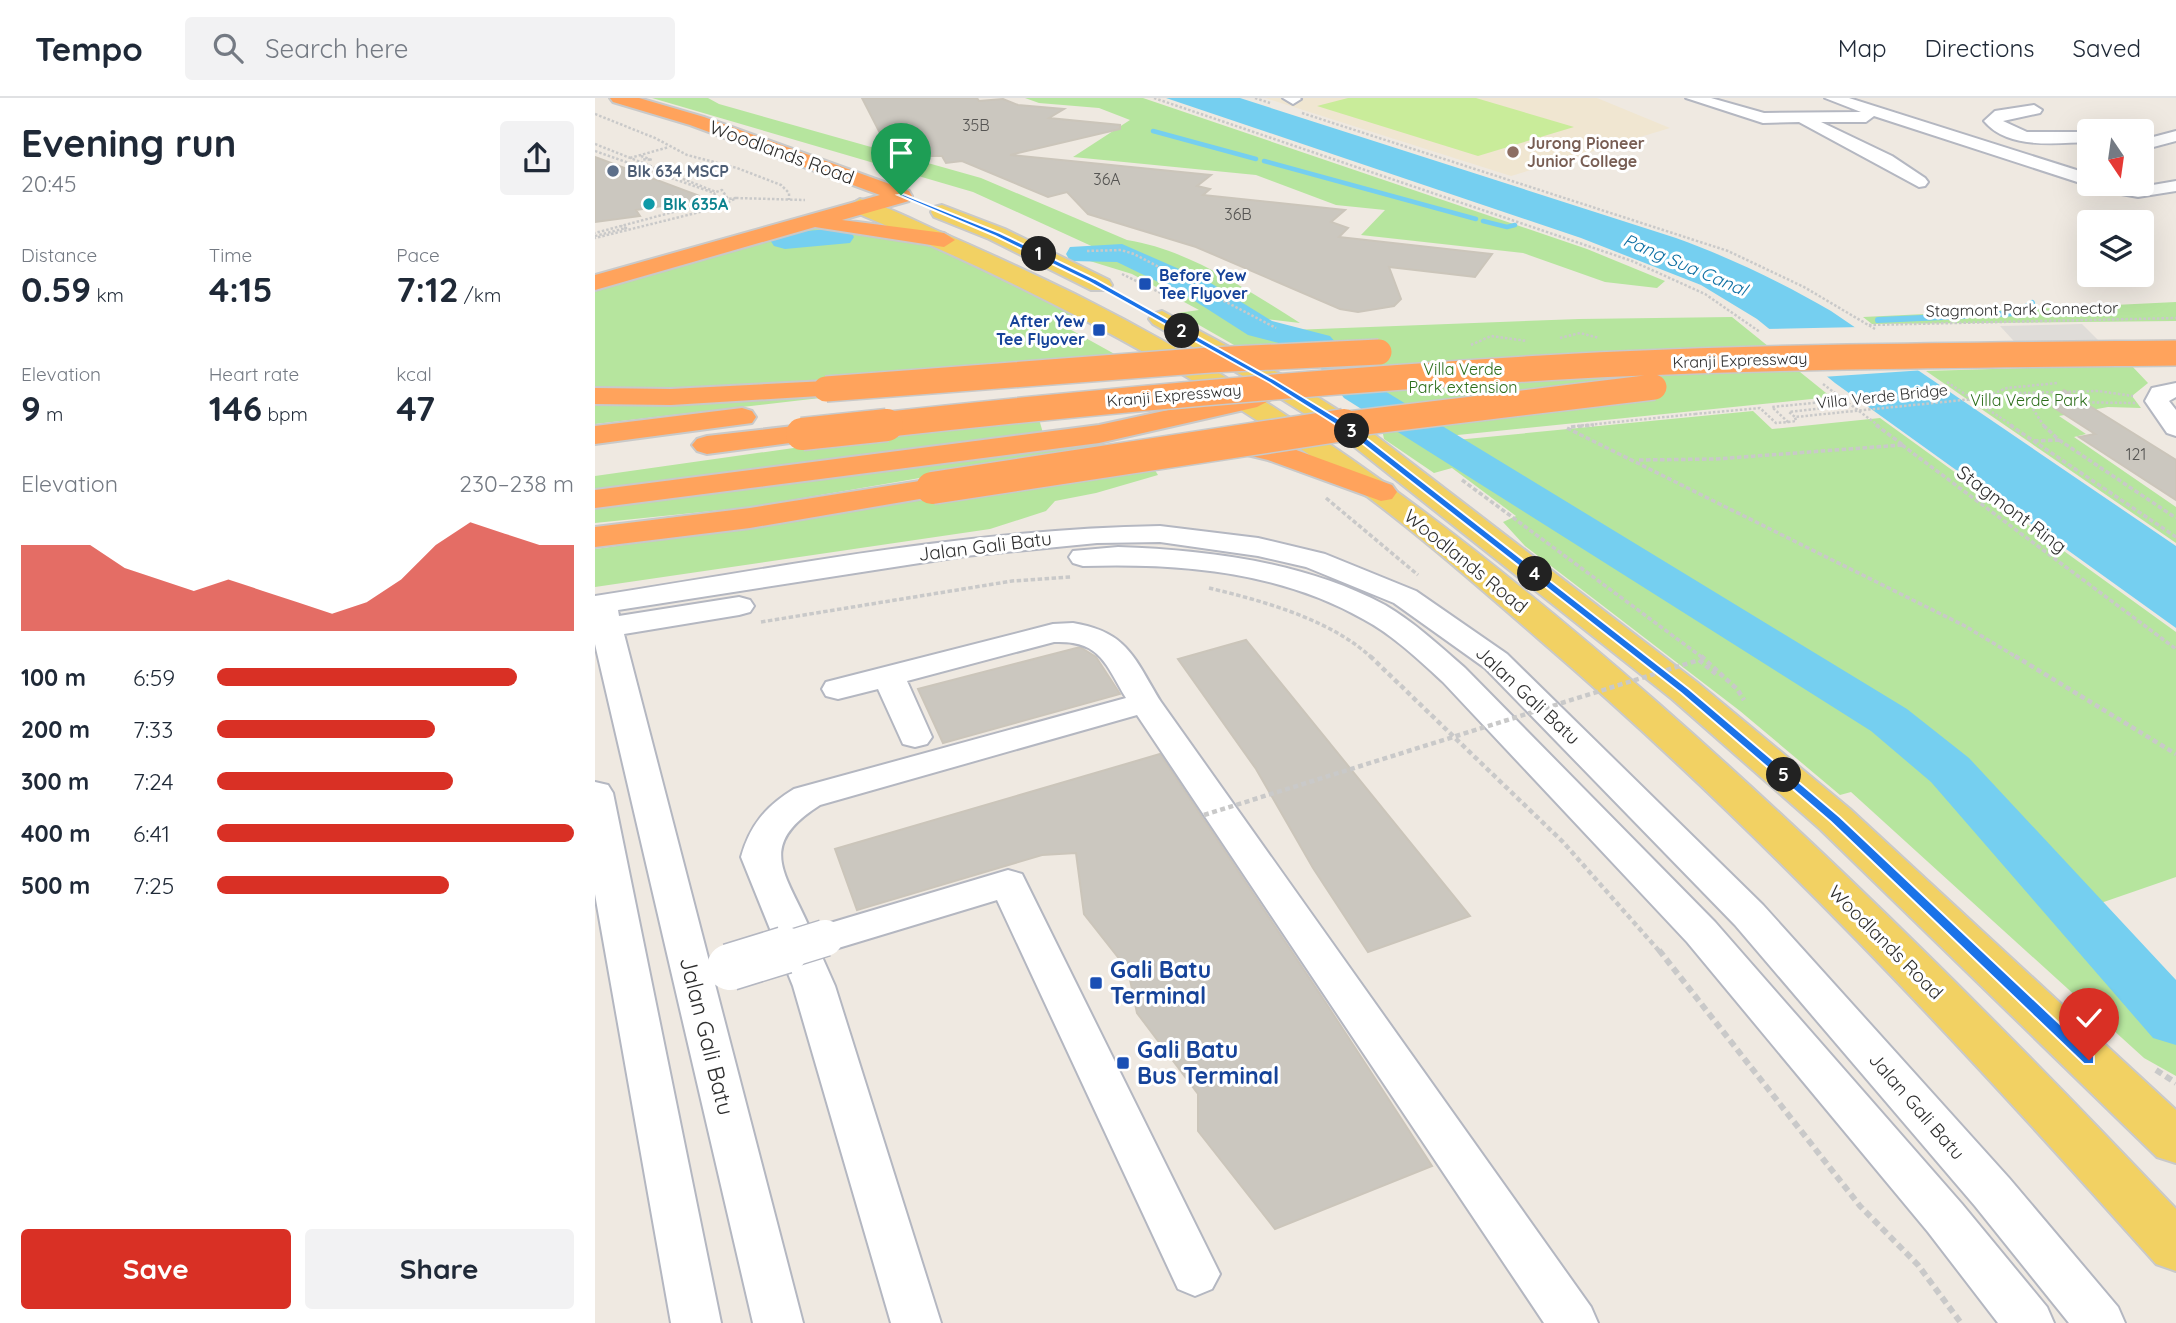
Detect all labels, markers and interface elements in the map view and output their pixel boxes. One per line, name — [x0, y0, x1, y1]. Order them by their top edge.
search box — [185, 17, 675, 80]
text: Tempo — [35, 28, 143, 69]
icon: search — [209, 29, 247, 67]
text: Search here — [265, 32, 408, 65]
text: Map — [1838, 33, 1887, 63]
text: Directions — [1925, 33, 2035, 63]
text: Saved — [2073, 33, 2141, 63]
street label: Woodlands Road — [706, 115, 858, 189]
house number: 35B — [962, 115, 990, 135]
text: Evening run — [21, 119, 236, 167]
north arrow — [2077, 119, 2154, 196]
map controls — [2077, 119, 2154, 287]
button: share — [500, 121, 574, 195]
pin — [871, 123, 931, 195]
place label: Jurong Pioneer Junior College — [1527, 133, 1645, 171]
icon: arrive — [882, 134, 920, 172]
marker: Jurong Pioneer Junior College — [1505, 144, 1521, 160]
place label: Blk 634 MSCP — [627, 161, 729, 181]
marker: Blk 634 MSCP — [605, 163, 621, 179]
text: 20:45 — [21, 169, 77, 198]
house number: 36A — [1093, 169, 1121, 189]
place label: Blk 635A — [663, 194, 729, 214]
marker: Blk 635A — [641, 196, 657, 212]
house number: 36B — [1224, 204, 1252, 224]
button: layers — [2077, 210, 2154, 287]
water label: Pang Sua Canal — [1620, 228, 1752, 302]
pin: 1 — [1021, 236, 1057, 272]
text: 1 — [1035, 241, 1042, 265]
text: Distance — [21, 243, 97, 267]
text: Time — [209, 243, 252, 267]
text: Pace — [396, 243, 440, 267]
place label: Before Yew Tee Flyover — [1159, 265, 1248, 303]
text: 0.59 — [21, 267, 91, 311]
text: 4:15 — [209, 267, 273, 311]
text: 7:12 — [396, 267, 459, 311]
marker: Before Yew Tee Flyover — [1137, 276, 1153, 292]
text: km — [91, 283, 124, 307]
text: /km — [459, 283, 501, 307]
street label: Stagmont Park Connector — [1925, 297, 2119, 321]
place label: After Yew Tee Flyover — [996, 311, 1085, 349]
pin: 2 — [1165, 314, 1199, 348]
text: 2 — [1176, 318, 1187, 342]
marker: After Yew Tee Flyover — [1091, 322, 1107, 338]
street label: Kranji Expressway — [1672, 348, 1808, 372]
park label: Villa Verde Park extension — [1408, 359, 1518, 397]
text: Elevation — [21, 362, 101, 386]
text: Heart rate — [209, 362, 299, 386]
text: kcal — [396, 362, 432, 386]
street label: Kranji Expressway — [1106, 379, 1242, 411]
street label: Villa Verde Bridge — [1815, 379, 1949, 413]
text: 9 — [21, 386, 41, 430]
text: 146 — [209, 386, 262, 430]
text: 47 — [396, 386, 435, 430]
park label: Villa Verde Park — [1970, 390, 2088, 410]
text: m — [41, 402, 63, 426]
text: bpm — [262, 402, 308, 426]
pin: 3 — [1335, 414, 1369, 448]
text: 3 — [1346, 418, 1357, 442]
house number: 121 — [2126, 444, 2146, 464]
street label: Stagmont Ring — [1952, 460, 2072, 558]
text: Elevation — [21, 469, 118, 498]
text: 230–238 m — [459, 469, 574, 498]
street label: Woodlands Road — [1399, 504, 1533, 618]
street label: Jalan Gali Batu — [917, 526, 1053, 566]
pin: 4 — [1517, 556, 1553, 592]
text: 4 — [1529, 561, 1540, 585]
street label: Jalan Gali Batu — [1471, 640, 1585, 750]
text: 100 m — [21, 663, 86, 692]
text: 6:59 — [133, 663, 175, 692]
text: 200 m — [21, 715, 90, 744]
text: 7:33 — [133, 715, 173, 744]
pin: 5 — [1767, 758, 1801, 792]
text: 5 — [1778, 762, 1789, 786]
text: 300 m — [21, 767, 89, 796]
text: 7:24 — [133, 767, 174, 796]
text: 400 m — [21, 819, 90, 848]
text: 6:41 — [133, 819, 170, 848]
text: 500 m — [21, 871, 90, 900]
text: 7:25 — [133, 871, 174, 900]
street label: Woodlands Road — [1824, 880, 1948, 1004]
street label: Jalan Gali Batu — [674, 954, 741, 1118]
place label: Gali Batu Terminal — [1110, 955, 1211, 1010]
marker: Gali Batu Terminal — [1088, 975, 1104, 991]
pin — [2059, 988, 2119, 1060]
icon: check — [2070, 999, 2108, 1037]
place label: Gali Batu Bus Terminal — [1137, 1035, 1279, 1090]
street label: Jalan Gali Batu — [1864, 1047, 1970, 1165]
marker: Gali Batu Bus Terminal — [1115, 1055, 1131, 1071]
button: Save — [21, 1229, 291, 1309]
button: Share — [305, 1229, 574, 1309]

